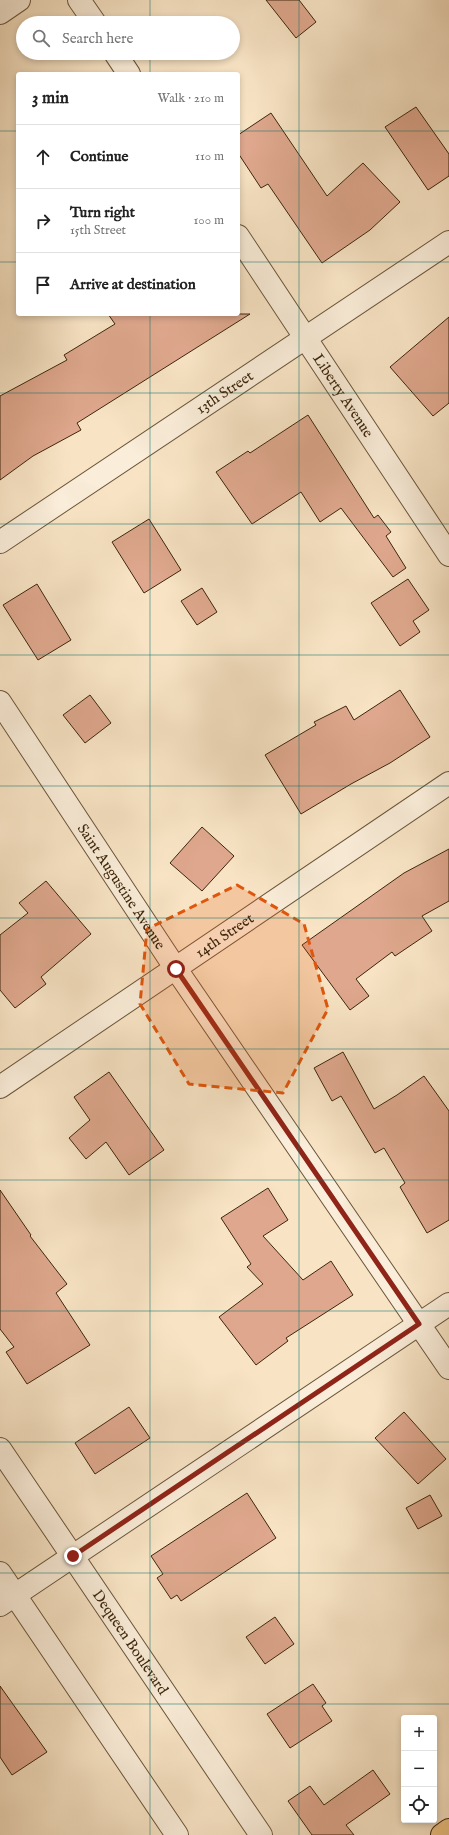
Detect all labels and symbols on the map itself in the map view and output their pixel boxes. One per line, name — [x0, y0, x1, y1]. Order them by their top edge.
street label: Liberty Avenue — [309, 350, 378, 441]
street label: 13th Street — [192, 366, 257, 418]
street label: Saint Augustine Avenue — [73, 820, 170, 953]
street label: 14th Street — [191, 909, 257, 962]
route start — [167, 960, 185, 978]
route end — [64, 1547, 82, 1565]
street label: Dequeen Boulevard — [88, 1586, 173, 1699]

